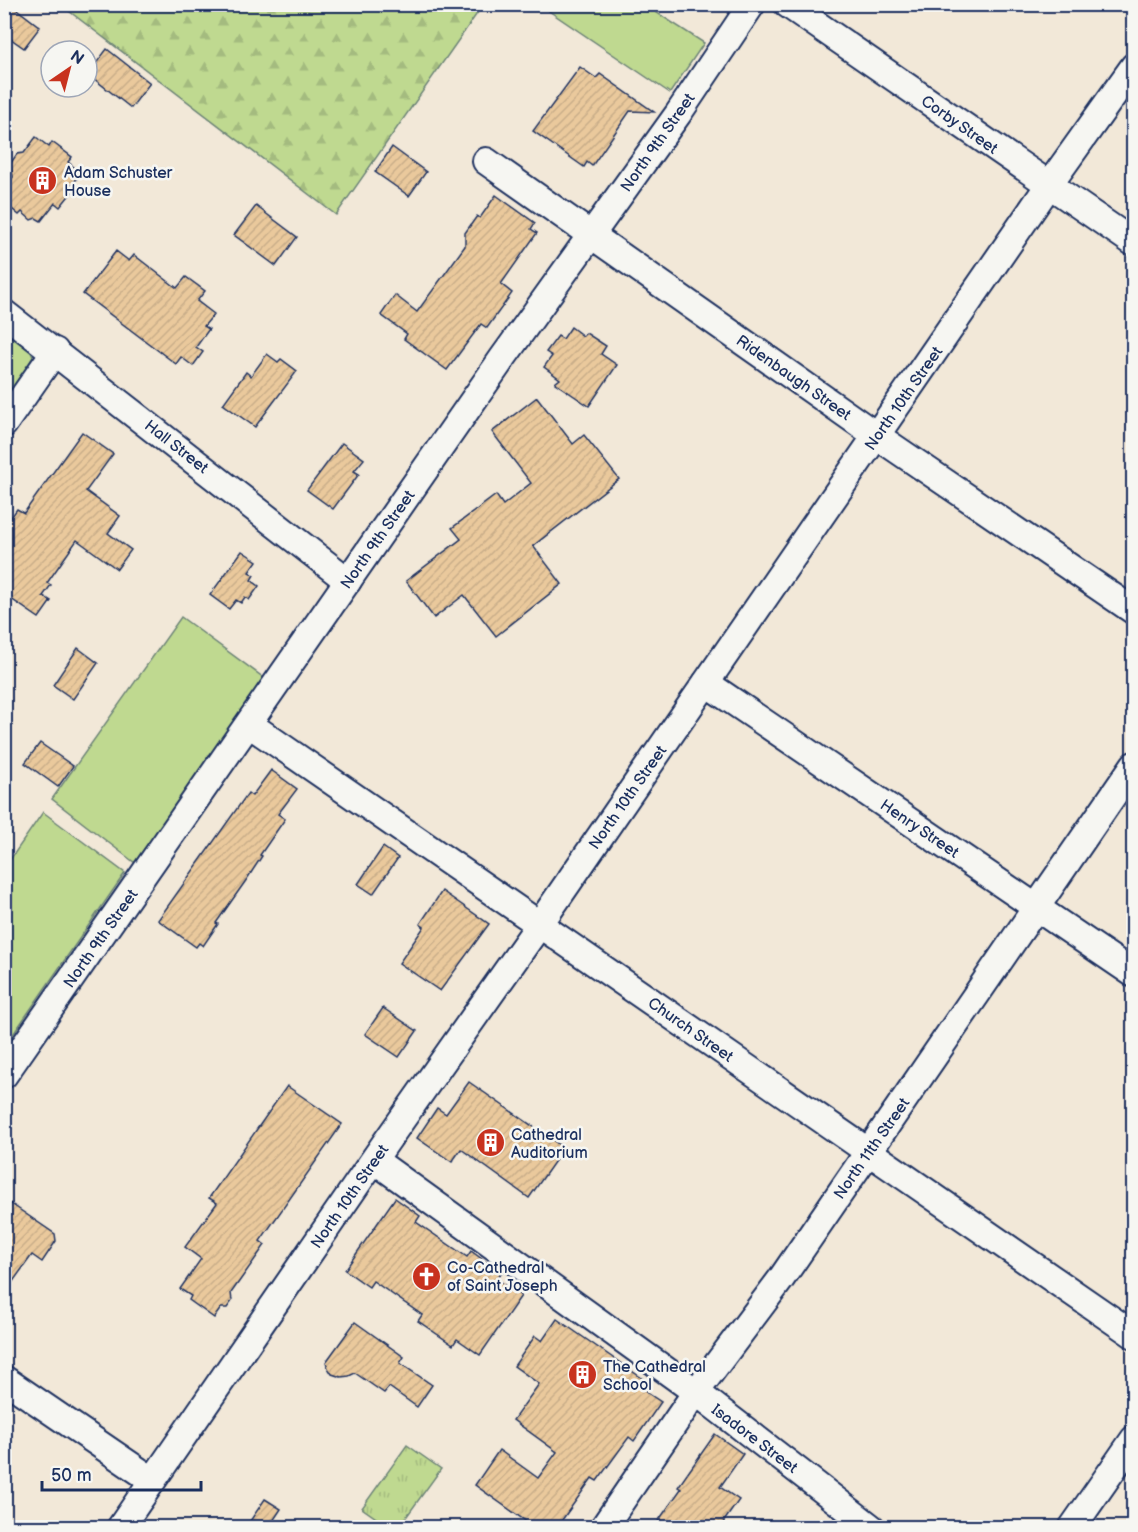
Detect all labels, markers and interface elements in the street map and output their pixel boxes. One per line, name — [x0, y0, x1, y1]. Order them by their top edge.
north arrow — [39, 39, 99, 99]
text: N — [66, 47, 87, 69]
street label: North 9th Street — [617, 90, 699, 196]
street label: Corby Street — [917, 92, 1001, 159]
place label: Adam Schuster House — [64, 164, 173, 201]
building icon: Adam Schuster House — [27, 165, 59, 197]
street label: Ridenbaugh Street — [732, 331, 854, 425]
street label: North 10th Street — [861, 343, 947, 454]
street label: Hall Street — [140, 416, 212, 478]
street label: North 9th Street — [337, 487, 419, 593]
street label: North 10th Street — [585, 742, 671, 853]
street label: Henry Street — [876, 796, 962, 863]
street label: North 9th Street — [60, 886, 142, 992]
street label: Church Street — [644, 994, 737, 1067]
street label: North 11th Street — [830, 1095, 914, 1203]
place label: Cathedral Auditorium — [511, 1126, 588, 1163]
building icon: Cathedral Auditorium — [474, 1127, 506, 1159]
street label: North 10th Street — [307, 1141, 393, 1252]
place label: Co-Cathedral of Saint Joseph — [447, 1259, 558, 1296]
church icon: Co-Cathedral of Saint Joseph — [410, 1260, 442, 1292]
place label: The Cathedral School — [603, 1358, 706, 1395]
building icon: The Cathedral School — [566, 1359, 598, 1391]
street label: Isadore Street — [707, 1401, 801, 1478]
scale bar — [42, 1454, 201, 1492]
text: 50 m — [51, 1465, 92, 1486]

